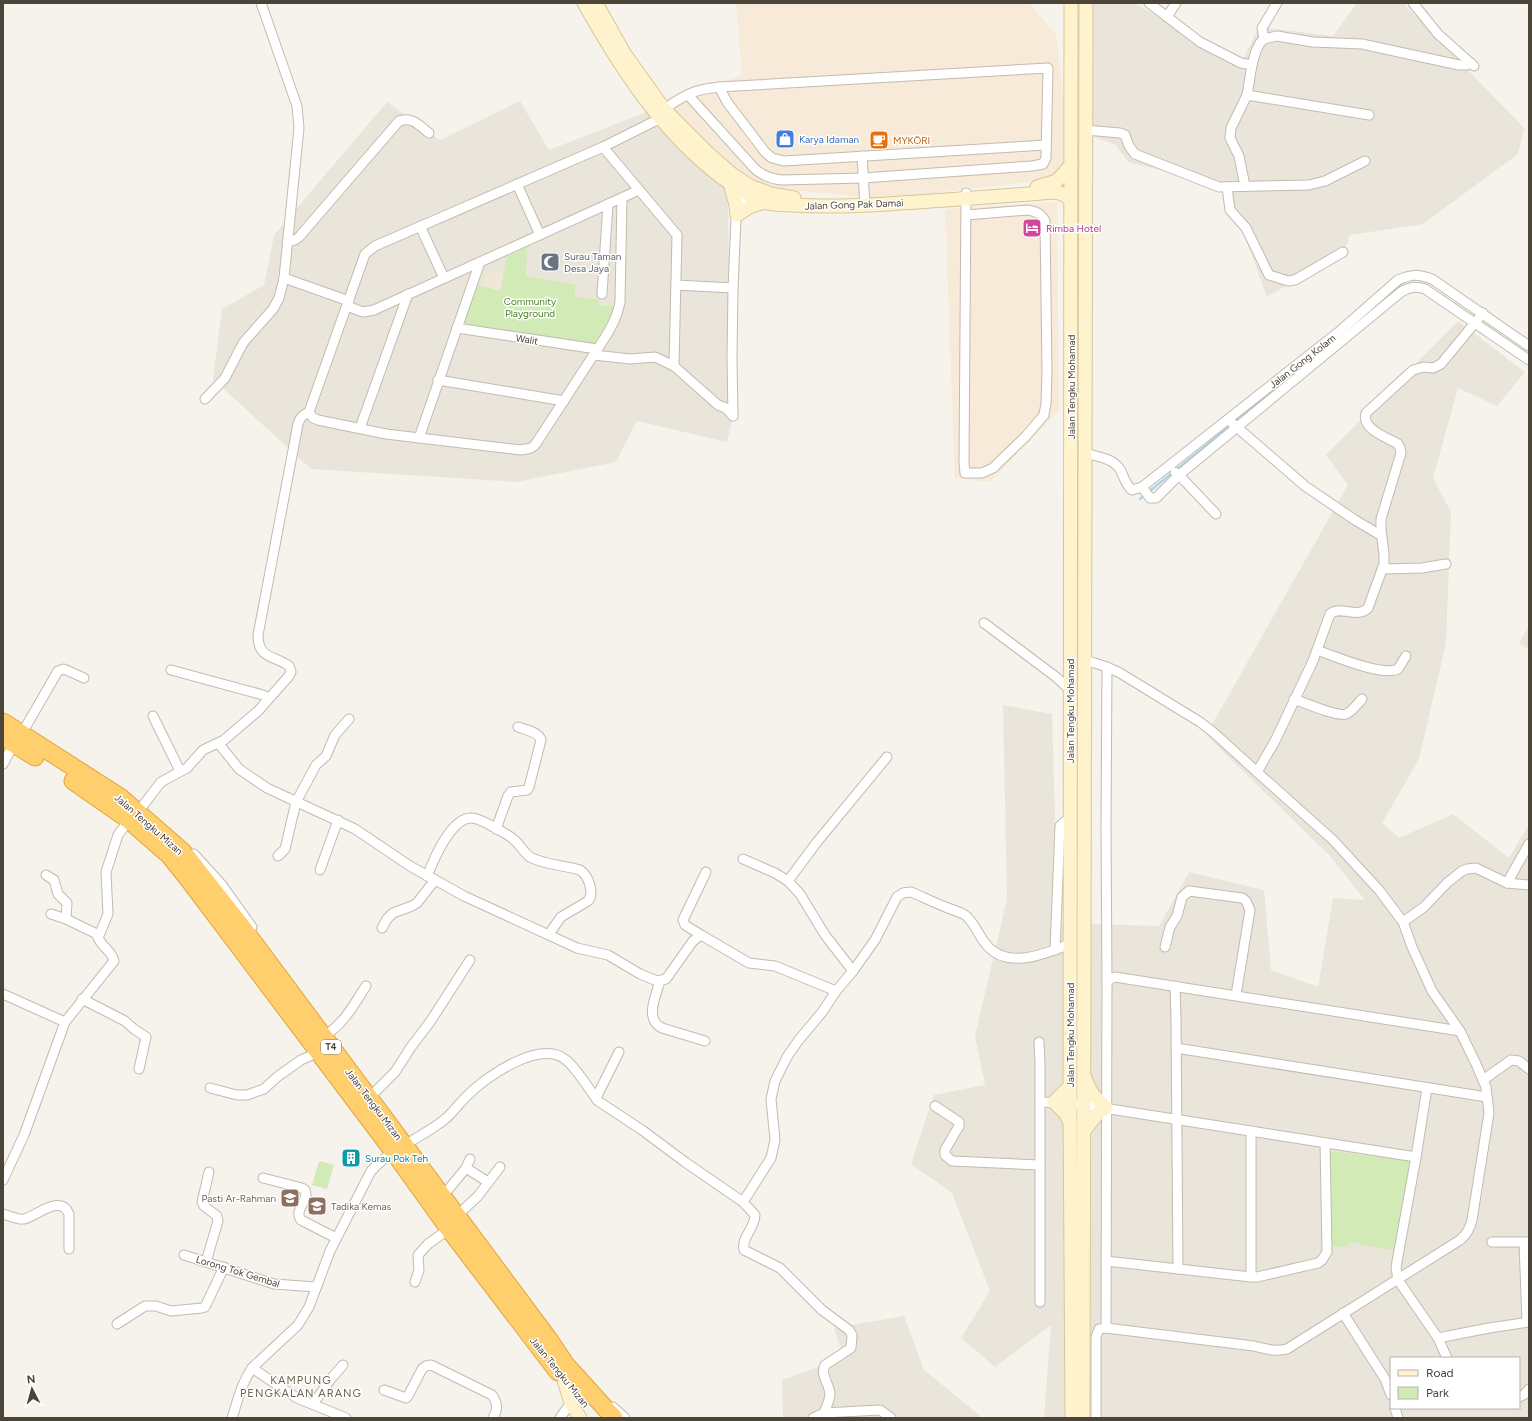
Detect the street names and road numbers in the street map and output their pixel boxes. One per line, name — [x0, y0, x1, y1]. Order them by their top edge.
street label: Jalan Gong Pak Damai — [804, 196, 904, 213]
street label: Walit — [515, 331, 539, 348]
street label: Jalan Gong Kolam — [1267, 331, 1338, 391]
street label: Jalan Tengku Mohamad — [1065, 335, 1078, 439]
street label: Jalan Tengku Mohamad — [1064, 659, 1077, 763]
street label: Jalan Tengku Mizan — [112, 791, 186, 858]
street label: Jalan Tengku Mohamad — [1064, 983, 1077, 1087]
road number: T4 — [321, 1040, 341, 1054]
street label: Jalan Tengku Mizan — [342, 1066, 405, 1143]
street label: Lorong Tok Gembal — [194, 1253, 281, 1290]
street label: Jalan Tengku Mizan — [527, 1335, 592, 1410]

